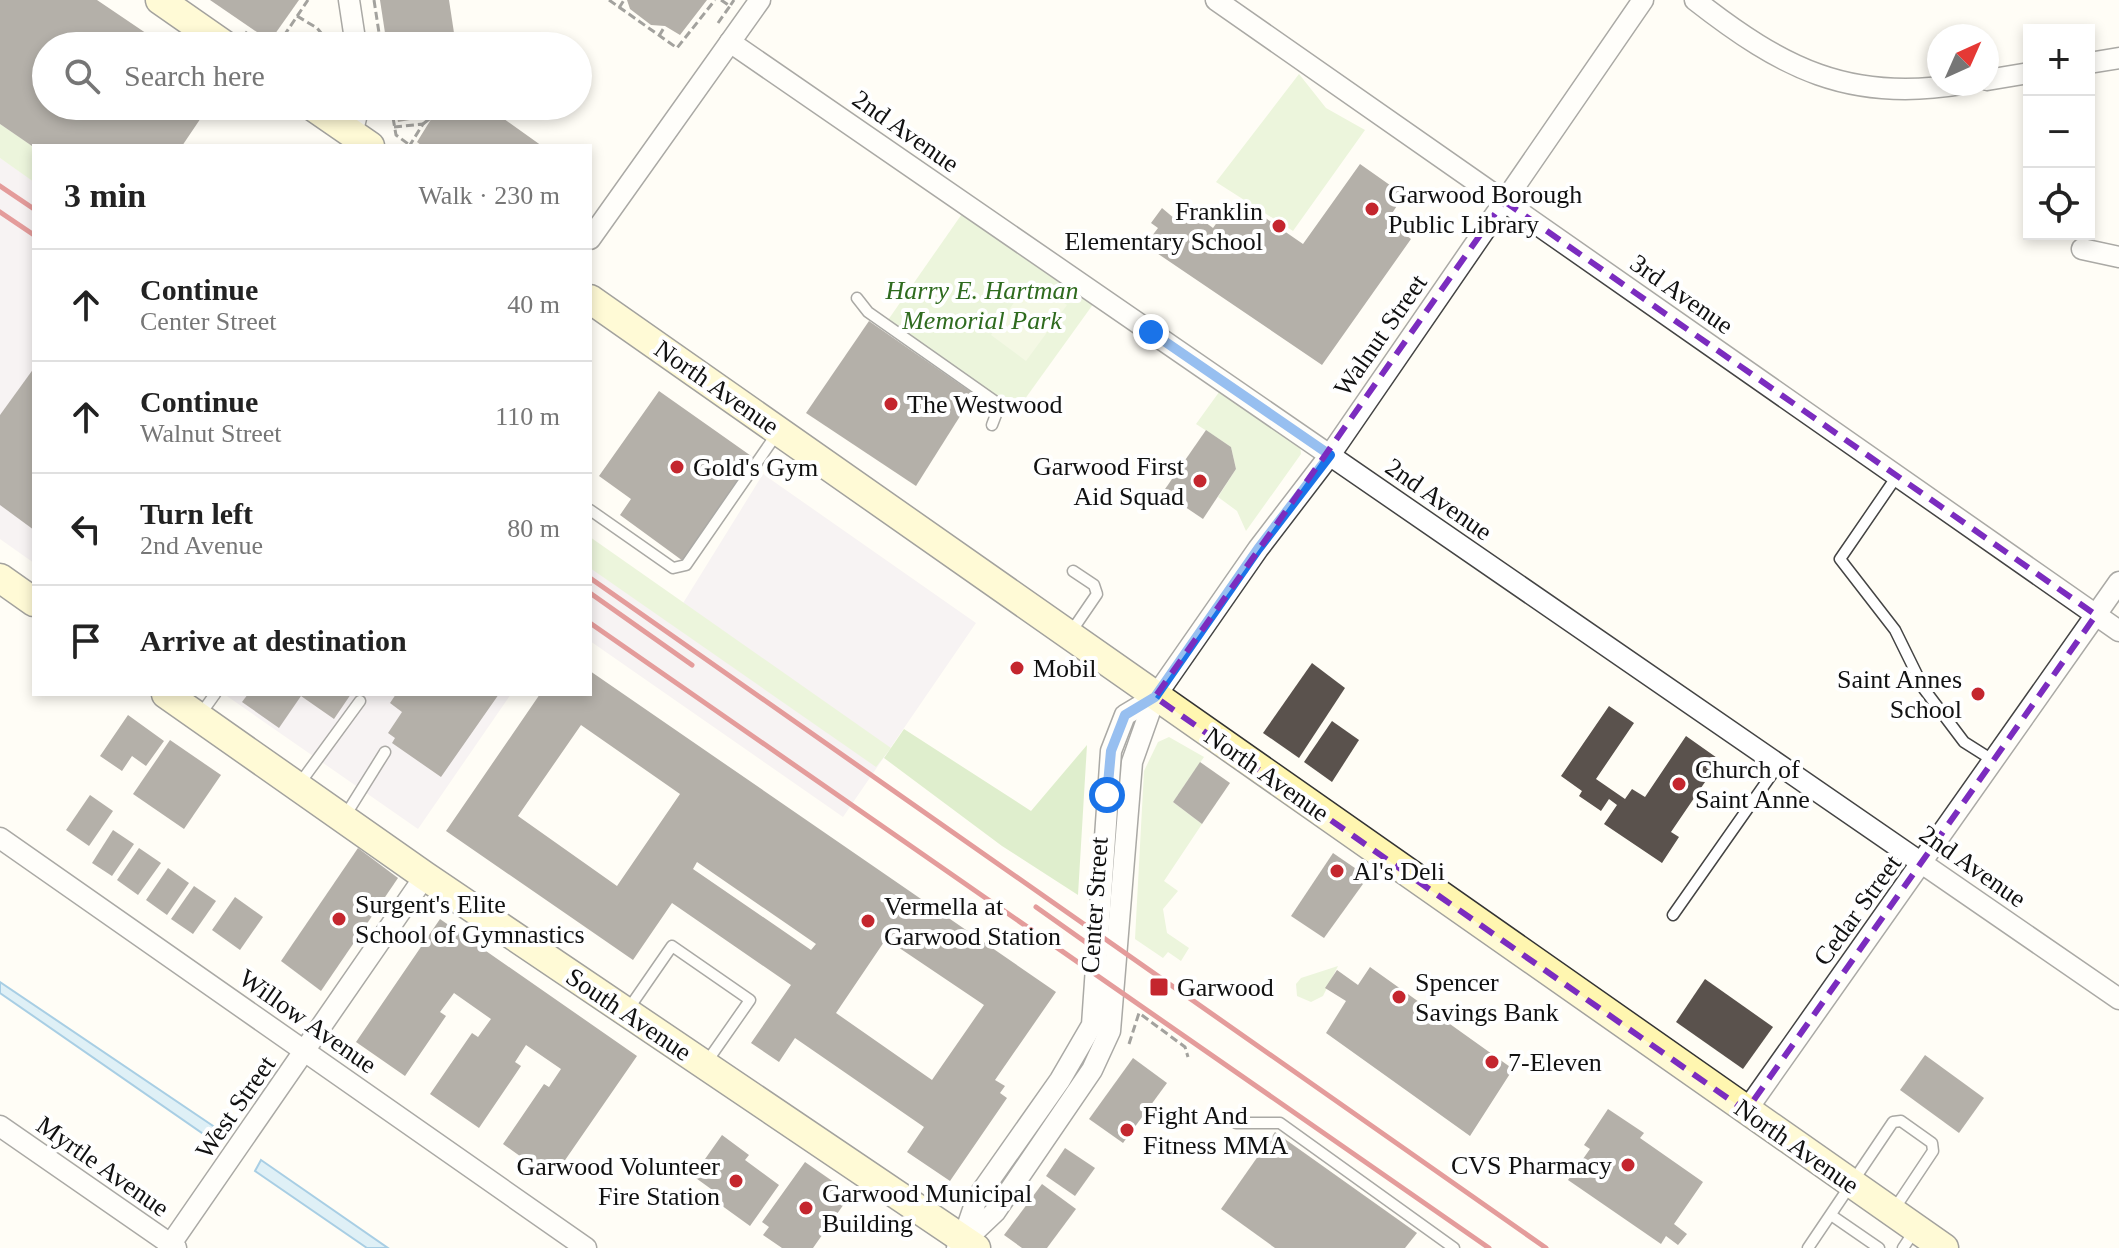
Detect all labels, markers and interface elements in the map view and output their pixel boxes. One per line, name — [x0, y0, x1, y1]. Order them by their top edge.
north arrow — [1927, 24, 1999, 96]
map controls — [2023, 24, 2095, 240]
button: + — [2023, 24, 2095, 96]
search box — [32, 32, 592, 120]
icon: search — [60, 54, 104, 98]
text: Search here — [124, 59, 265, 92]
street label: 2nd Avenue — [847, 84, 964, 179]
button: − — [2023, 96, 2095, 168]
button: locate — [2023, 168, 2095, 240]
text: 3 min — [64, 177, 146, 214]
place label: Garwood Borough Public Library — [1388, 180, 1582, 239]
text: Walk · 230 m — [418, 181, 560, 210]
place label: Franklin Elementary School — [1064, 197, 1263, 256]
marker: Garwood Borough Public Library — [1363, 200, 1381, 218]
marker: Franklin Elementary School — [1270, 217, 1288, 235]
street label: 3rd Avenue — [1625, 249, 1739, 340]
street label: Walnut Street — [1328, 268, 1433, 402]
text: Continue — [140, 273, 258, 306]
park label: Harry E. Hartman Memorial Park — [885, 276, 1078, 335]
icon: ahead — [64, 283, 108, 327]
text: 40 m — [507, 290, 560, 319]
text: Center Street — [140, 307, 276, 336]
route end — [1133, 314, 1169, 350]
street label: North Avenue — [649, 334, 784, 441]
text: Continue — [140, 385, 258, 418]
place label: The Westwood — [907, 390, 1063, 419]
icon: ahead — [64, 395, 108, 439]
marker: The Westwood — [882, 395, 900, 413]
text: 110 m — [495, 402, 560, 431]
text: Walnut Street — [140, 419, 282, 448]
place label: Garwood First Aid Squad — [1033, 452, 1185, 511]
street label: 2nd Avenue — [1380, 452, 1497, 547]
place label: Gold's Gym — [693, 453, 818, 482]
marker: Gold's Gym — [668, 458, 686, 476]
marker: Garwood First Aid Squad — [1191, 472, 1209, 490]
text: Turn left — [140, 497, 253, 530]
icon: left — [64, 507, 108, 551]
text: 80 m — [507, 514, 560, 543]
text: 2nd Avenue — [140, 531, 263, 560]
icon: arrive — [64, 619, 108, 663]
text: Arrive at destination — [140, 624, 407, 657]
place label: Mobil — [1033, 654, 1097, 683]
marker: Mobil — [1008, 659, 1026, 677]
place label: Saint Annes School — [1837, 665, 1962, 724]
marker: Saint Annes School — [1969, 685, 1987, 703]
street label: North Avenue — [1199, 721, 1334, 828]
place label: Church of Saint Anne — [1695, 755, 1810, 814]
marker: Church of Saint Anne — [1670, 775, 1688, 793]
route start — [1089, 777, 1125, 813]
street label: 2nd Avenue — [1914, 819, 2031, 914]
street label: Center Street — [1075, 835, 1114, 974]
street label: Cedar Street — [1808, 849, 1908, 971]
place label: Al's Deli — [1353, 857, 1445, 886]
marker: Al's Deli — [1328, 862, 1346, 880]
place label: Surgent's Elite School of Gymnastics — [355, 890, 585, 949]
place label: Vermella at Garwood Station — [884, 892, 1061, 951]
marker: Surgent's Elite School of Gymnastics — [330, 910, 348, 928]
marker: Vermella at Garwood Station — [859, 912, 877, 930]
street label: South Avenue — [561, 962, 697, 1067]
street label: Willow Avenue — [233, 963, 382, 1079]
place label: Spencer Savings Bank — [1415, 968, 1559, 1027]
place label: Garwood — [1177, 973, 1274, 1002]
marker: Garwood — [1148, 976, 1170, 998]
marker: Spencer Savings Bank — [1390, 988, 1408, 1006]
place label: 7-Eleven — [1508, 1048, 1602, 1077]
street label: West Street — [190, 1050, 282, 1164]
marker: 7-Eleven — [1483, 1053, 1501, 1071]
street label: North Avenue — [1729, 1093, 1864, 1200]
place label: Fight And Fitness MMA — [1143, 1101, 1288, 1160]
street label: Myrtle Avenue — [31, 1110, 174, 1223]
marker: Fight And Fitness MMA — [1118, 1121, 1136, 1139]
place label: CVS Pharmacy — [1451, 1151, 1612, 1180]
place label: Garwood Volunteer Fire Station — [517, 1152, 720, 1211]
marker: CVS Pharmacy — [1619, 1156, 1637, 1174]
marker: Garwood Volunteer Fire Station — [727, 1172, 745, 1190]
place label: Garwood Municipal Building — [822, 1179, 1032, 1238]
marker: Garwood Municipal Building — [797, 1199, 815, 1217]

